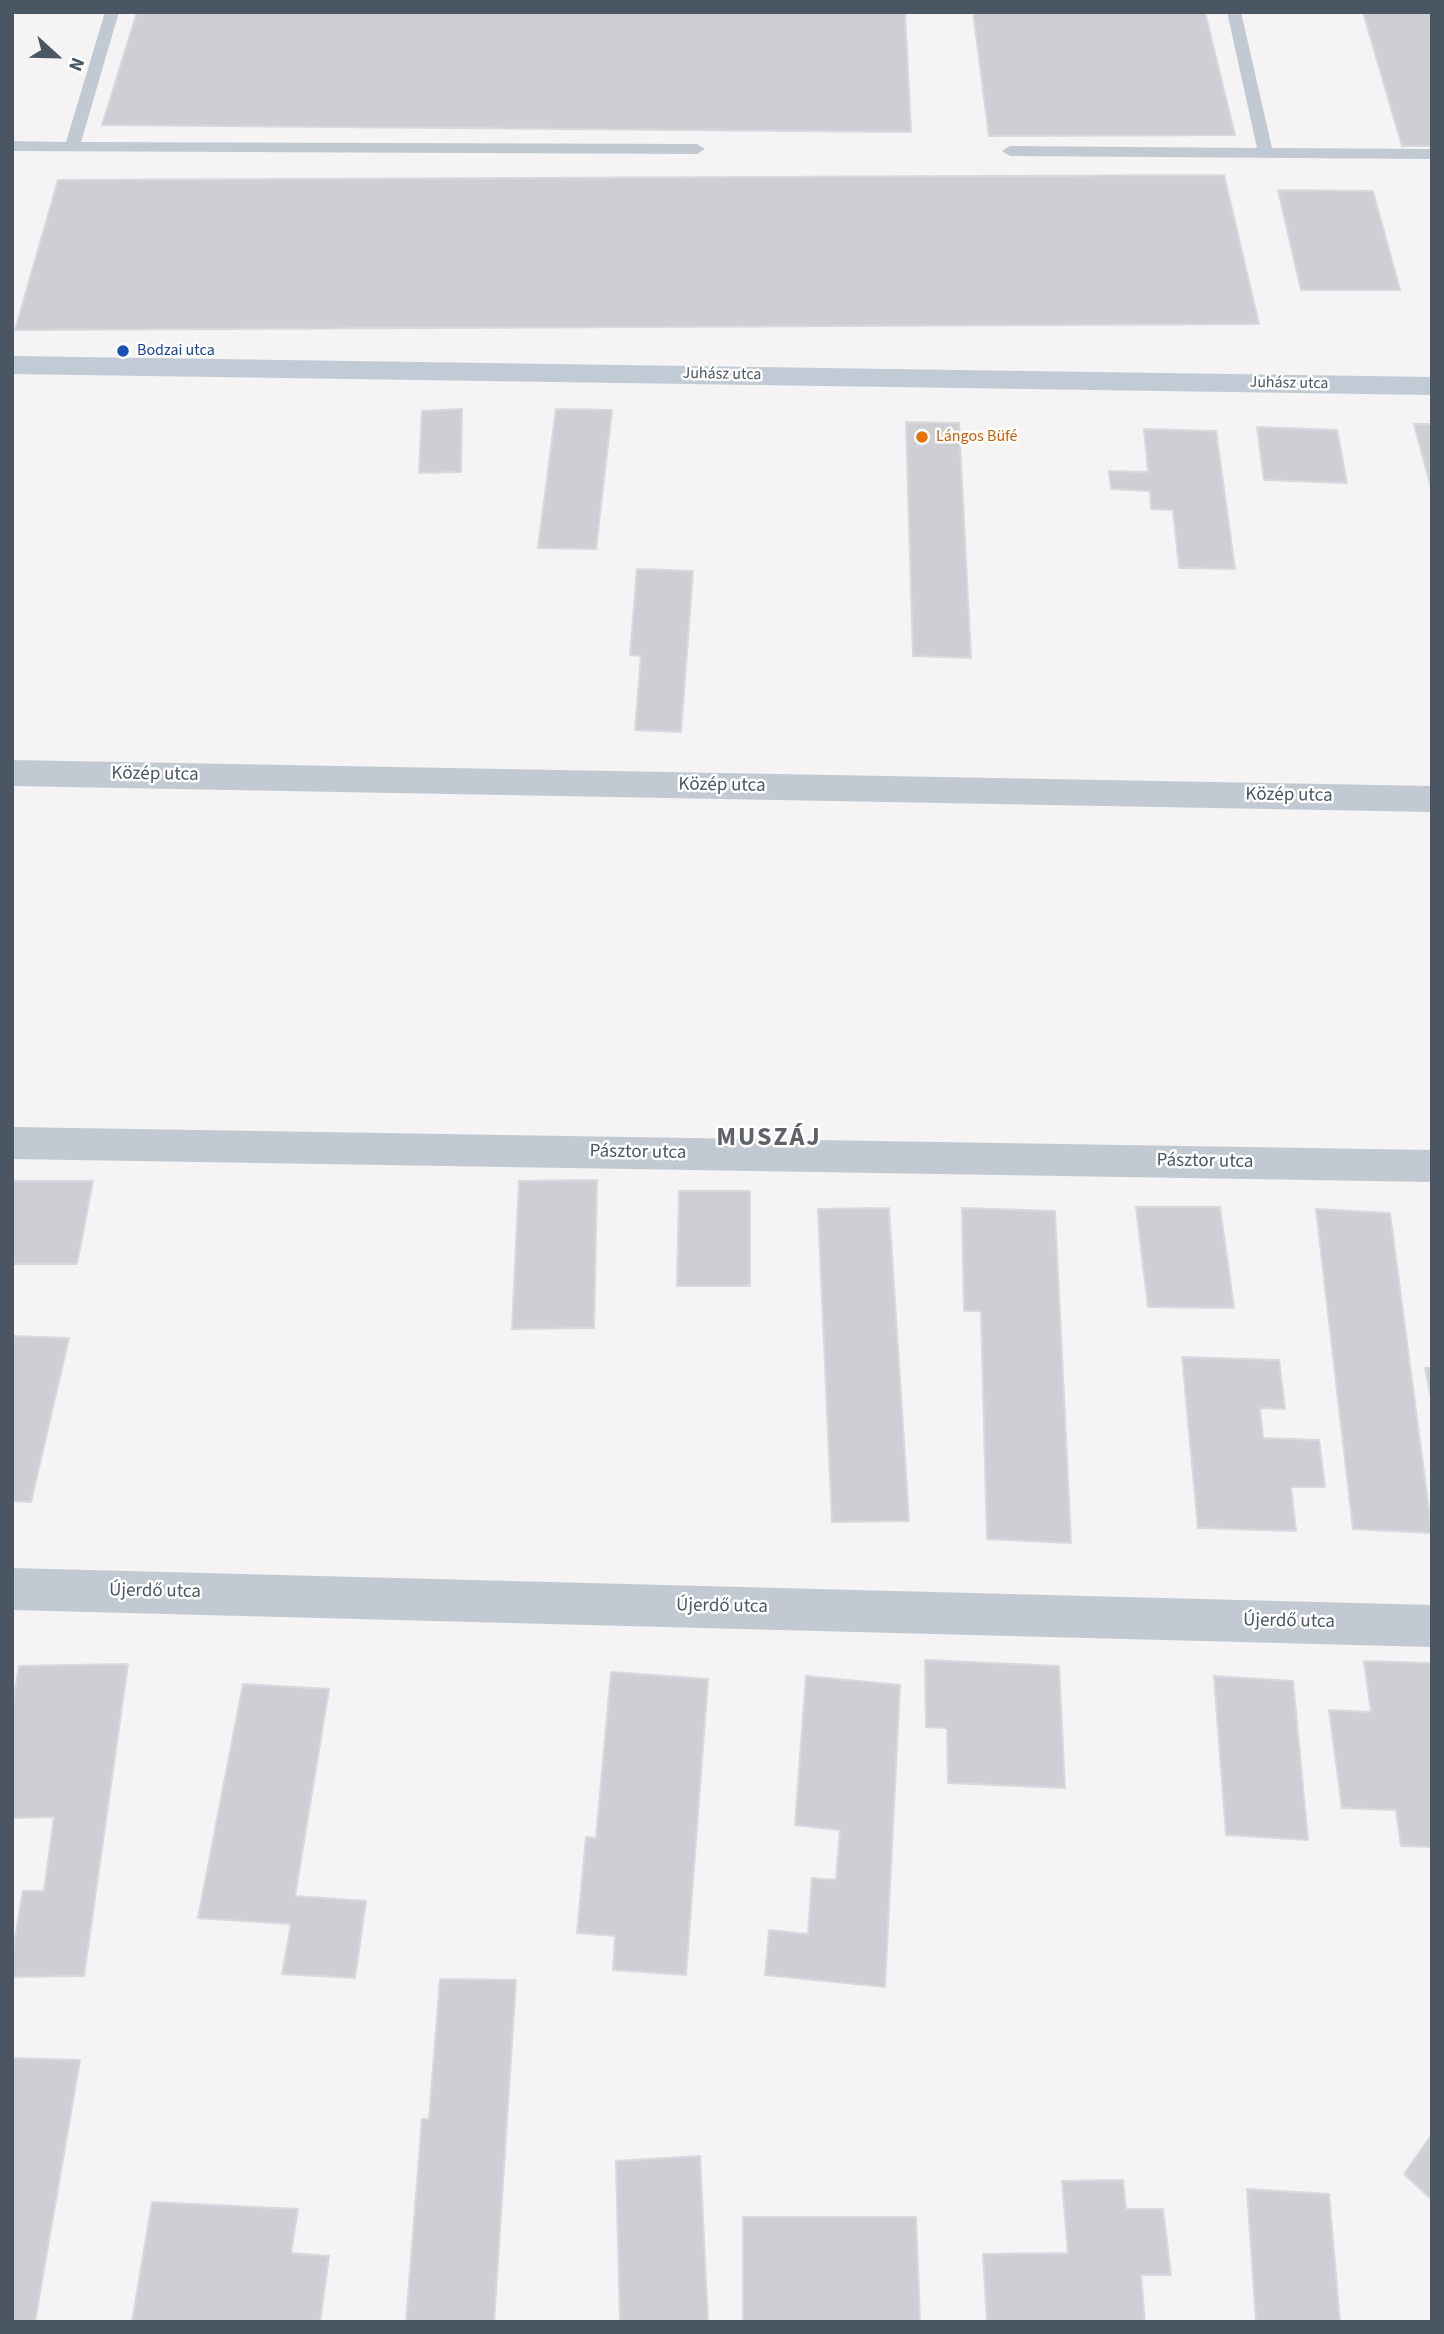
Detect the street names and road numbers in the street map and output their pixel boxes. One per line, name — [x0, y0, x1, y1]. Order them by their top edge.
street label: Juhász utca — [682, 365, 762, 385]
street label: Juhász utca — [1249, 374, 1329, 394]
street label: Közép utca — [111, 763, 199, 787]
street label: Közép utca — [678, 774, 766, 798]
street label: Közép utca — [1245, 784, 1333, 808]
street label: Pásztor utca — [589, 1141, 687, 1165]
street label: Pásztor utca — [1156, 1150, 1254, 1174]
street label: Újerdő utca — [109, 1580, 201, 1604]
street label: Újerdő utca — [676, 1595, 768, 1619]
street label: Újerdő utca — [1243, 1610, 1335, 1634]

